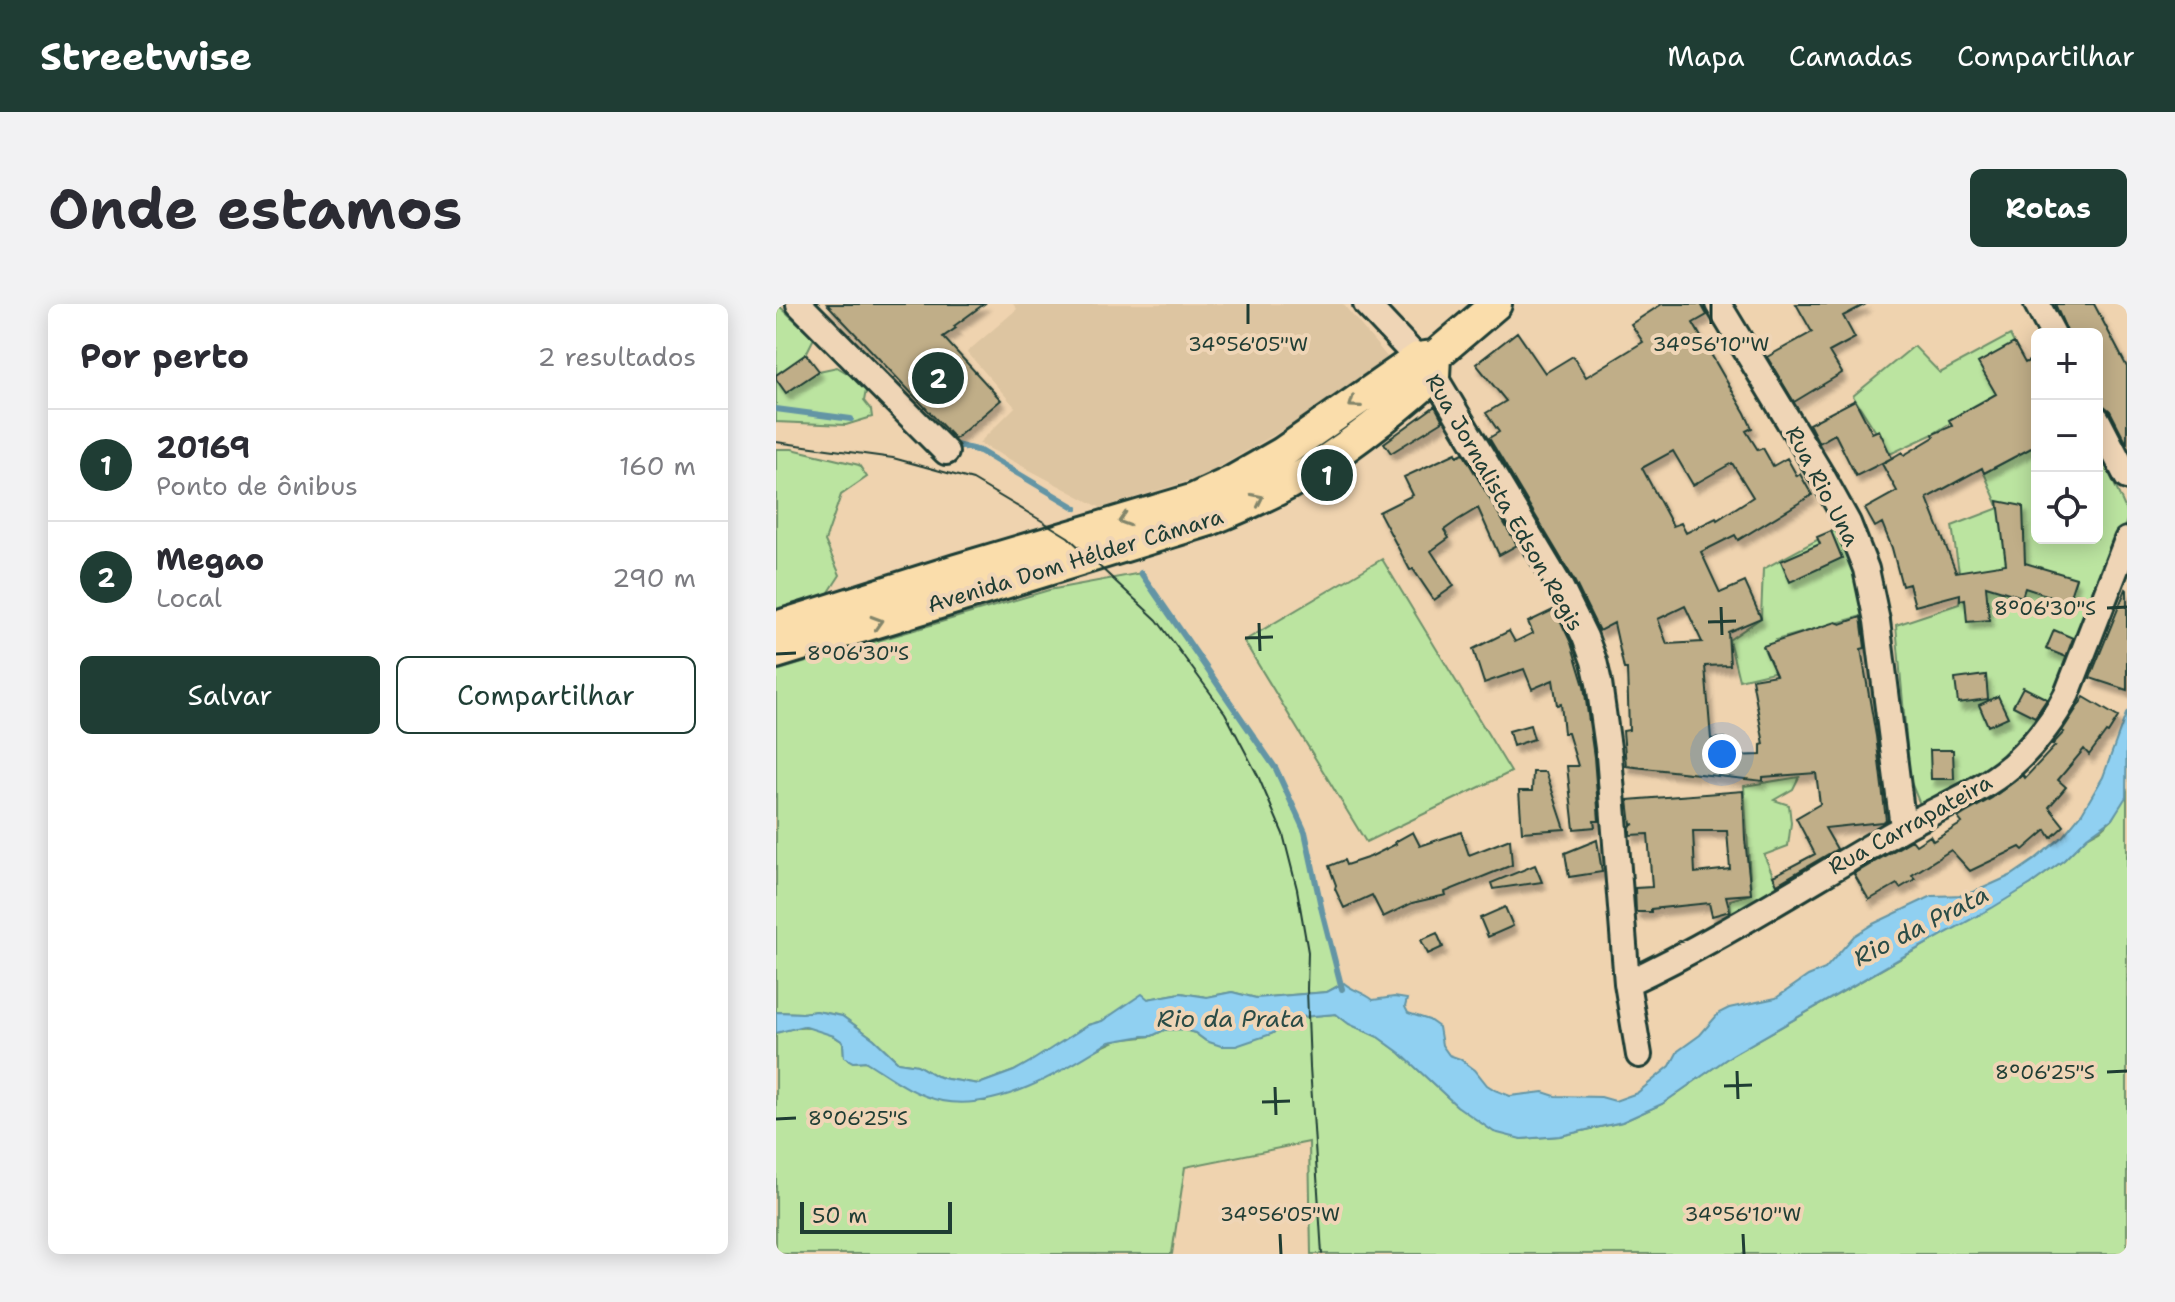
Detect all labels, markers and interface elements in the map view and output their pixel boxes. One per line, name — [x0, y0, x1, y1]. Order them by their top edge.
text: Streetwise — [40, 31, 252, 82]
text: Mapa — [1667, 37, 1745, 75]
text: Camadas — [1789, 37, 1913, 75]
text: Compartilhar — [1957, 37, 2135, 75]
button: Rotas — [1970, 169, 2127, 247]
text: Onde estamos — [48, 171, 462, 246]
map controls — [2031, 328, 2103, 544]
button: + — [2031, 328, 2103, 400]
text: 34°56'05"W — [1188, 331, 1308, 357]
text: 34°56'10"W — [1653, 331, 1769, 357]
text: Por perto — [80, 333, 249, 379]
text: 2 resultados — [537, 339, 696, 374]
pin: 2 — [912, 348, 964, 408]
street label: Rua Jornalista Edson Regis — [1419, 368, 1590, 636]
one-way arrow — [1348, 393, 1363, 408]
button: − — [2031, 400, 2103, 472]
street label: Rua Rio Una — [1779, 421, 1866, 551]
text: 20169 — [156, 427, 250, 468]
pin: 1 — [1301, 445, 1353, 505]
text: 1 — [100, 448, 112, 483]
text: 160 m — [619, 448, 696, 483]
text: Ponto de ônibus — [156, 468, 358, 503]
button: locate — [2031, 472, 2103, 544]
one-way arrow — [1249, 493, 1264, 508]
street label: Avenida Dom Hélder Câmara — [924, 502, 1227, 619]
one-way arrow — [1118, 511, 1132, 527]
text: Megao — [156, 539, 264, 580]
text: 2 — [97, 560, 115, 595]
text: 290 m — [612, 560, 696, 595]
text: Local — [156, 580, 222, 615]
text: 8°06'30"S — [1994, 595, 2096, 621]
one-way arrow — [870, 615, 884, 631]
text: 8°06'30"S — [807, 640, 909, 666]
button: Salvar — [80, 656, 380, 734]
button: Compartilhar — [396, 656, 696, 734]
your location — [1702, 734, 1742, 774]
street label: Rua Carrapateira — [1823, 767, 1997, 881]
water label: Rio da Prata — [1848, 878, 1994, 974]
water label: Rio da Prata — [1157, 1003, 1305, 1035]
text: 8°06'25"S — [1995, 1059, 2095, 1085]
text: 8°06'25"S — [808, 1105, 908, 1131]
scale bar — [800, 1198, 952, 1234]
text: 50 m — [812, 1201, 867, 1230]
text: 34°56'05"W — [1220, 1201, 1340, 1227]
text: 34°56'10"W — [1685, 1201, 1801, 1227]

